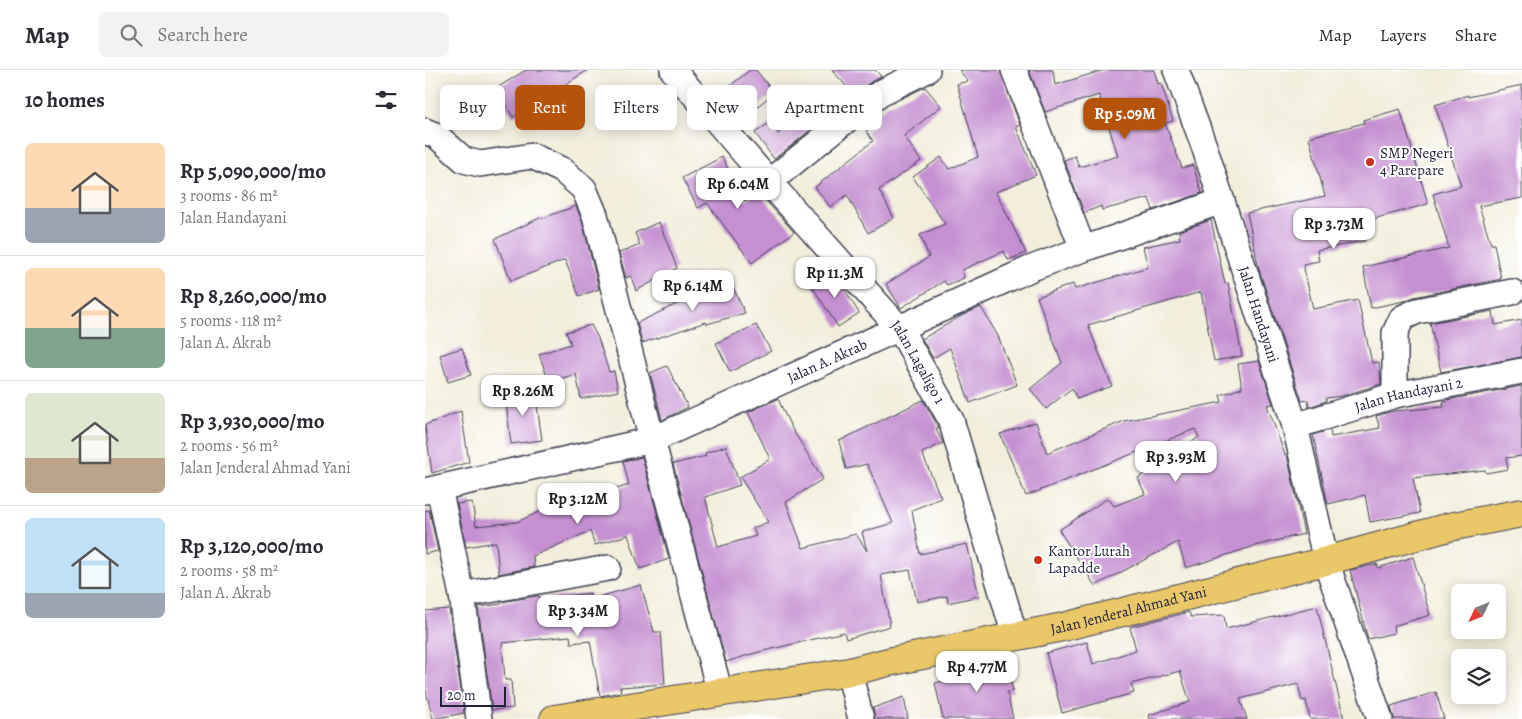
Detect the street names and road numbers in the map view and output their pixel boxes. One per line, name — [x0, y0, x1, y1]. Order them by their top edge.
street label: Jalan Handayani — [1234, 264, 1284, 365]
street label: Jalan Lagaligo 1 — [886, 316, 950, 407]
street label: Jalan A. Akrab — [784, 334, 871, 387]
street label: Jalan Handayani 2 — [1352, 372, 1464, 417]
street label: Jalan Jenderal Ahmad Yani — [1049, 581, 1209, 639]

